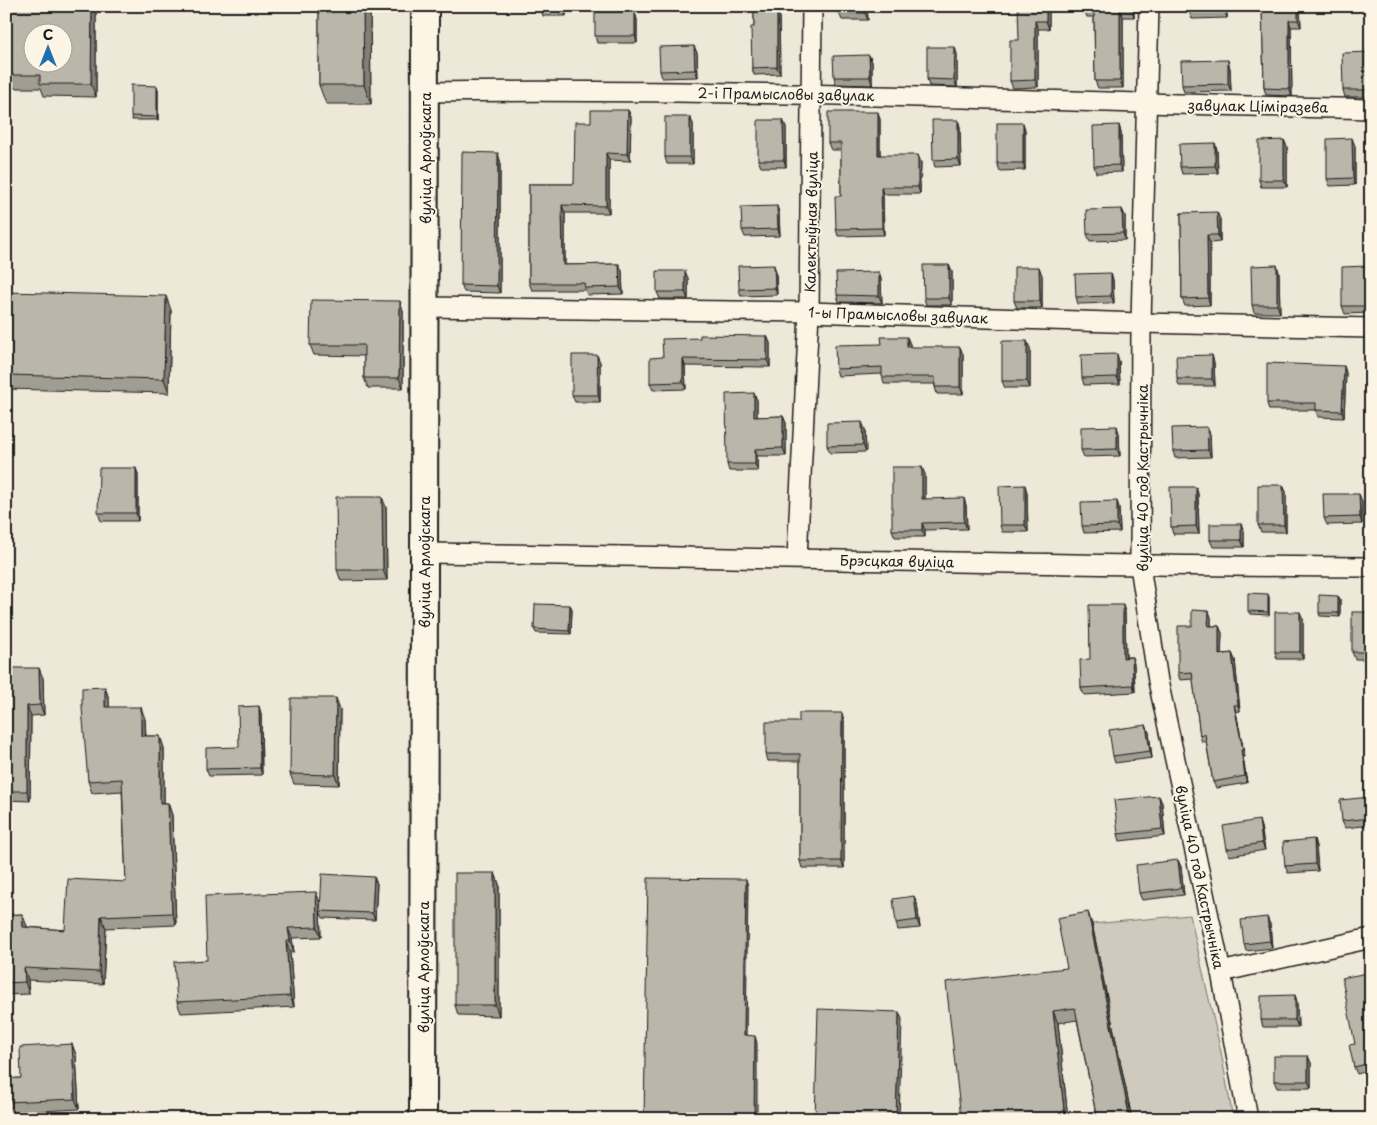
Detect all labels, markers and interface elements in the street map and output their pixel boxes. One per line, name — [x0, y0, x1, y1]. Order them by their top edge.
north arrow — [22, 22, 72, 72]
text: С — [43, 24, 53, 45]
street label: 2-і Прамысловы завулак — [697, 82, 875, 106]
street label: вуліца Арлоўскага — [415, 92, 436, 224]
street label: завулак Ціміразева — [1187, 94, 1329, 118]
street label: Калектыўная вуліца — [799, 151, 823, 293]
street label: 1-ы Прамысловы завулак — [808, 301, 989, 329]
street label: вуліца 40 год Кастрычніка — [1132, 384, 1153, 572]
street label: вуліца Арлоўскага — [414, 496, 435, 628]
street label: Брэсцкая вуліца — [840, 550, 955, 573]
street label: вуліца 40 год Кастрычніка — [1170, 783, 1230, 971]
street label: вуліца Арлоўскага — [413, 901, 434, 1033]

